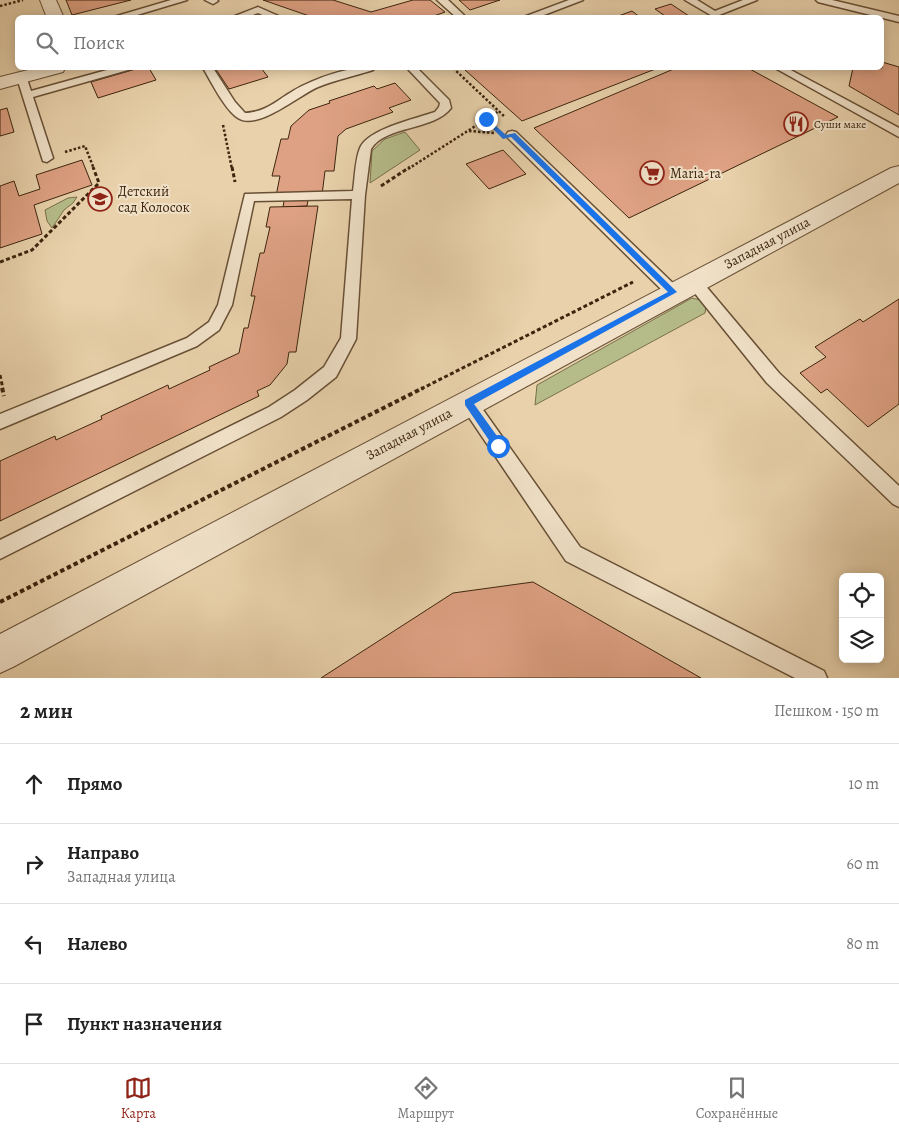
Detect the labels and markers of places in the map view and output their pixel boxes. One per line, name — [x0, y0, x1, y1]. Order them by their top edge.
restaurant icon: Суши маке — [783, 111, 809, 137]
place label: Суши маке — [814, 117, 866, 132]
supermarket icon: Maria-ra — [639, 160, 665, 186]
place label: Maria-ra — [670, 164, 722, 183]
place label: Детский сад Колосок — [118, 182, 190, 217]
school or university icon: Детский сад Колосок — [87, 186, 113, 212]

